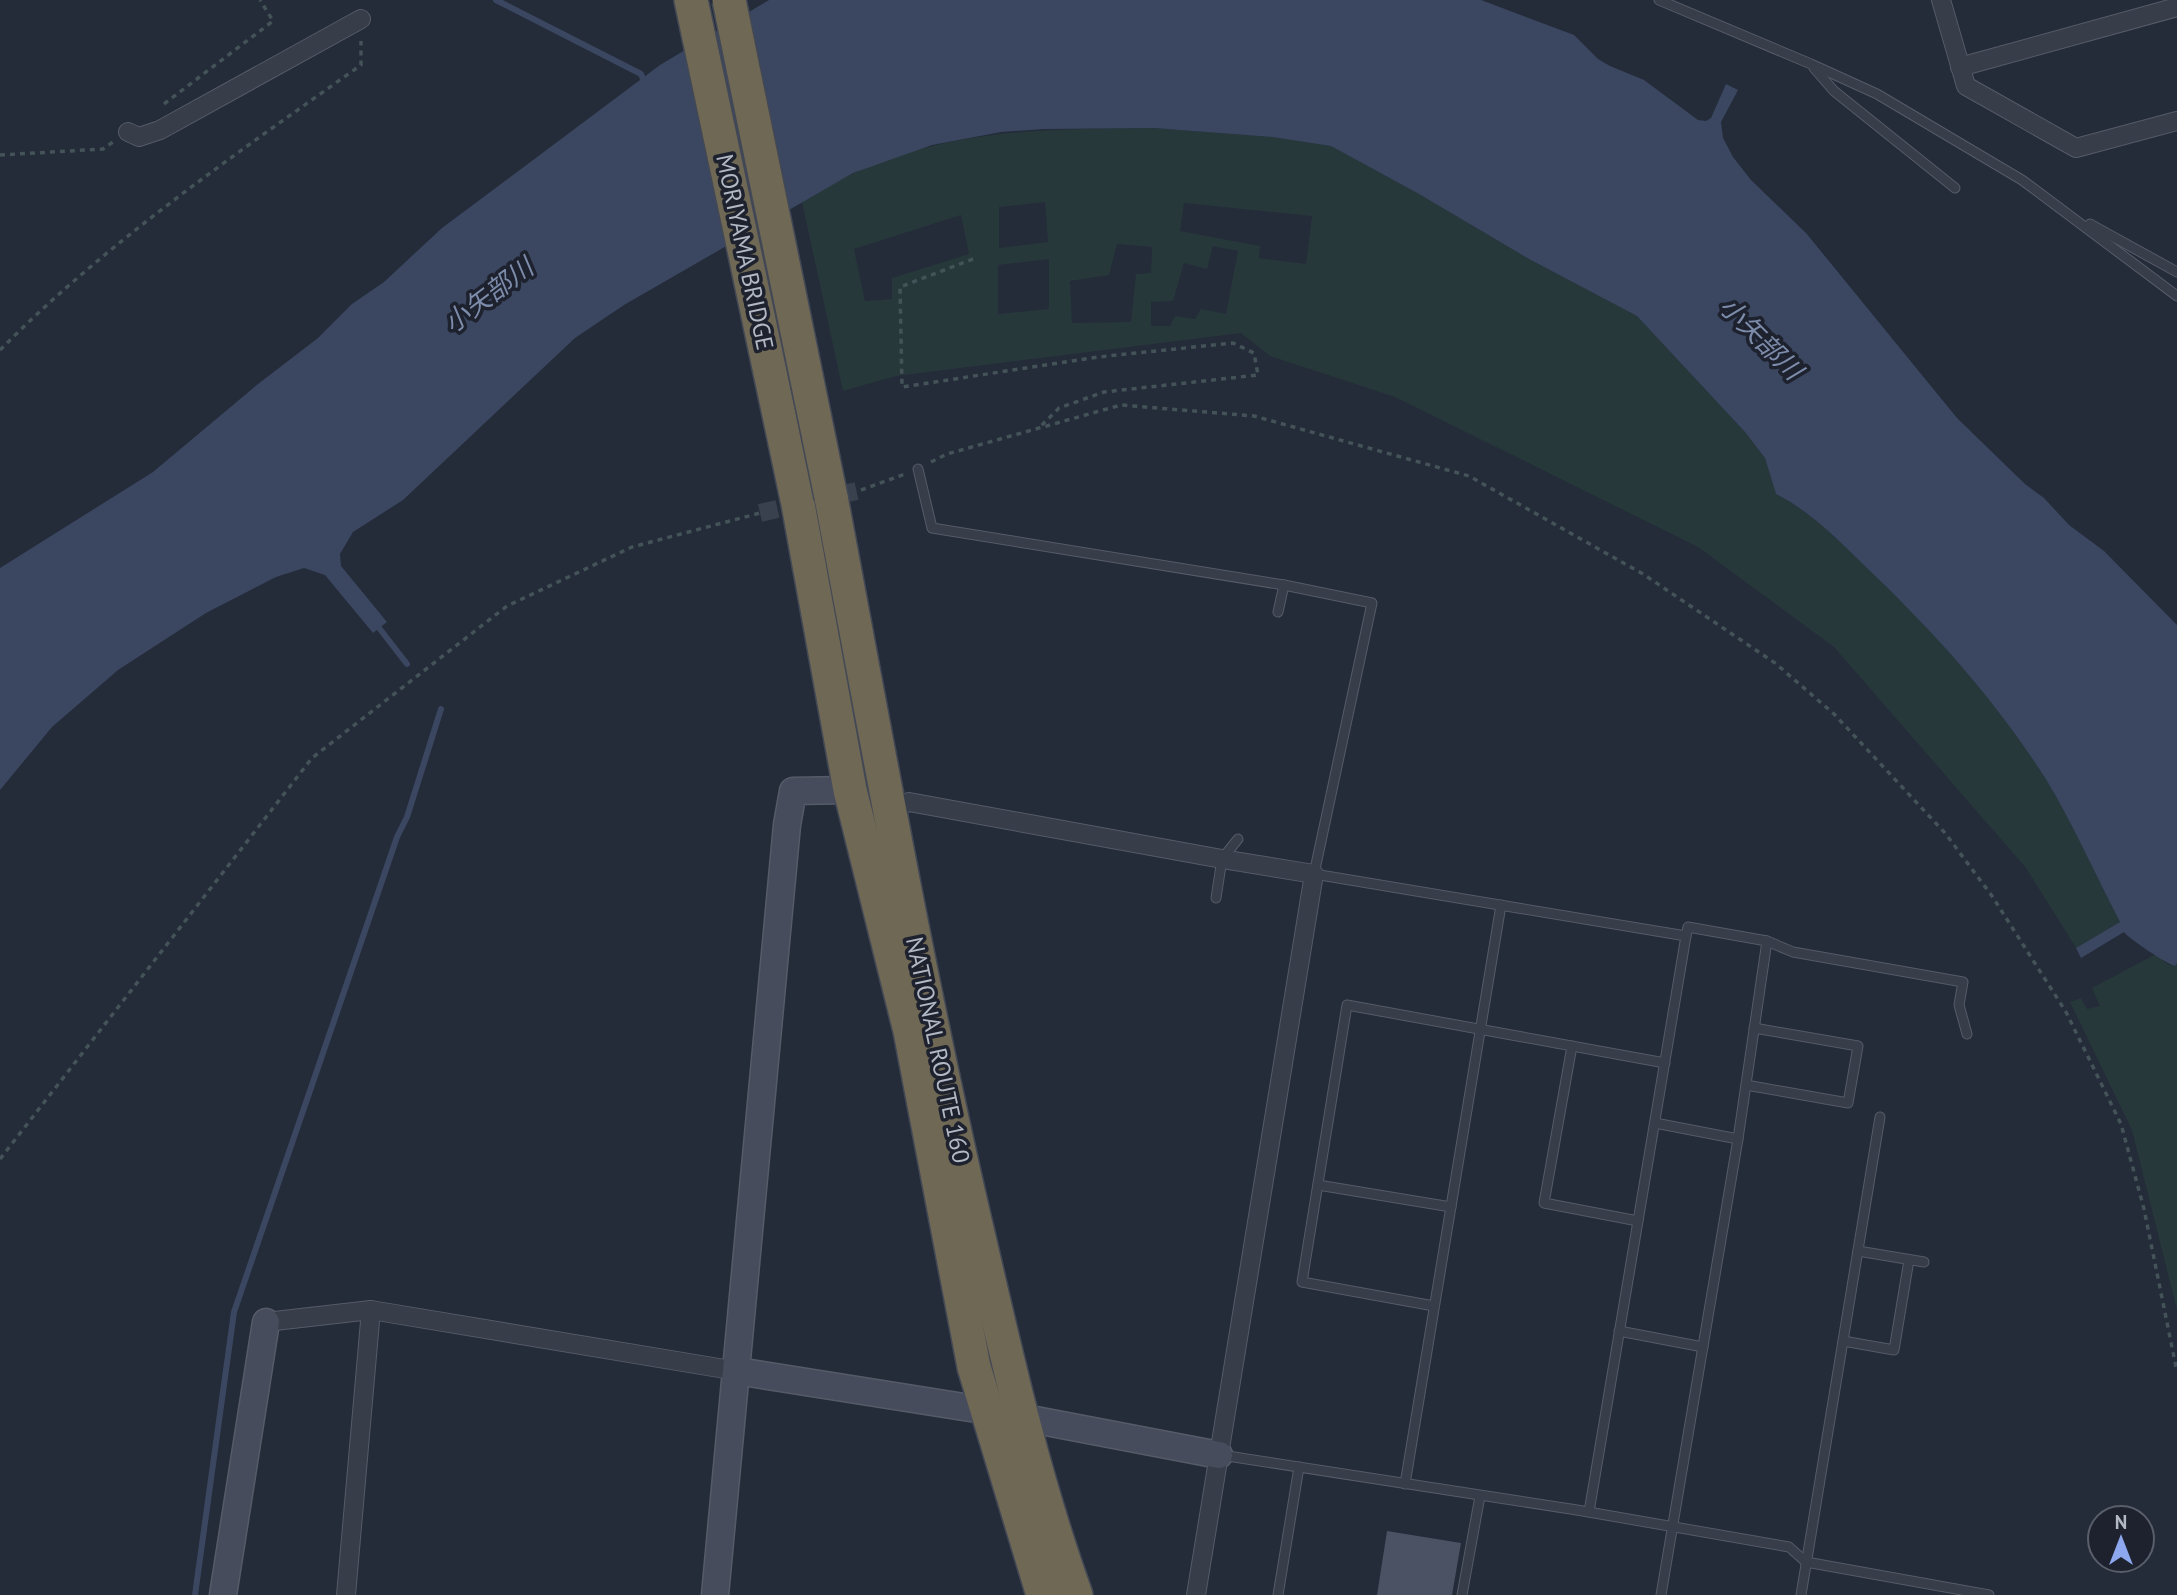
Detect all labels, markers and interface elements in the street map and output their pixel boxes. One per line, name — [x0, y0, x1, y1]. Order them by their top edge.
street label: MORIYAMA BRIDGE — [709, 151, 781, 353]
water label: 小矢部川 — [437, 249, 542, 339]
water label: 小矢部川 — [1713, 290, 1812, 389]
street label: NATIONAL ROUTE 160 — [899, 934, 977, 1166]
north arrow — [2086, 1504, 2156, 1574]
text: N — [2115, 1510, 2127, 1534]

